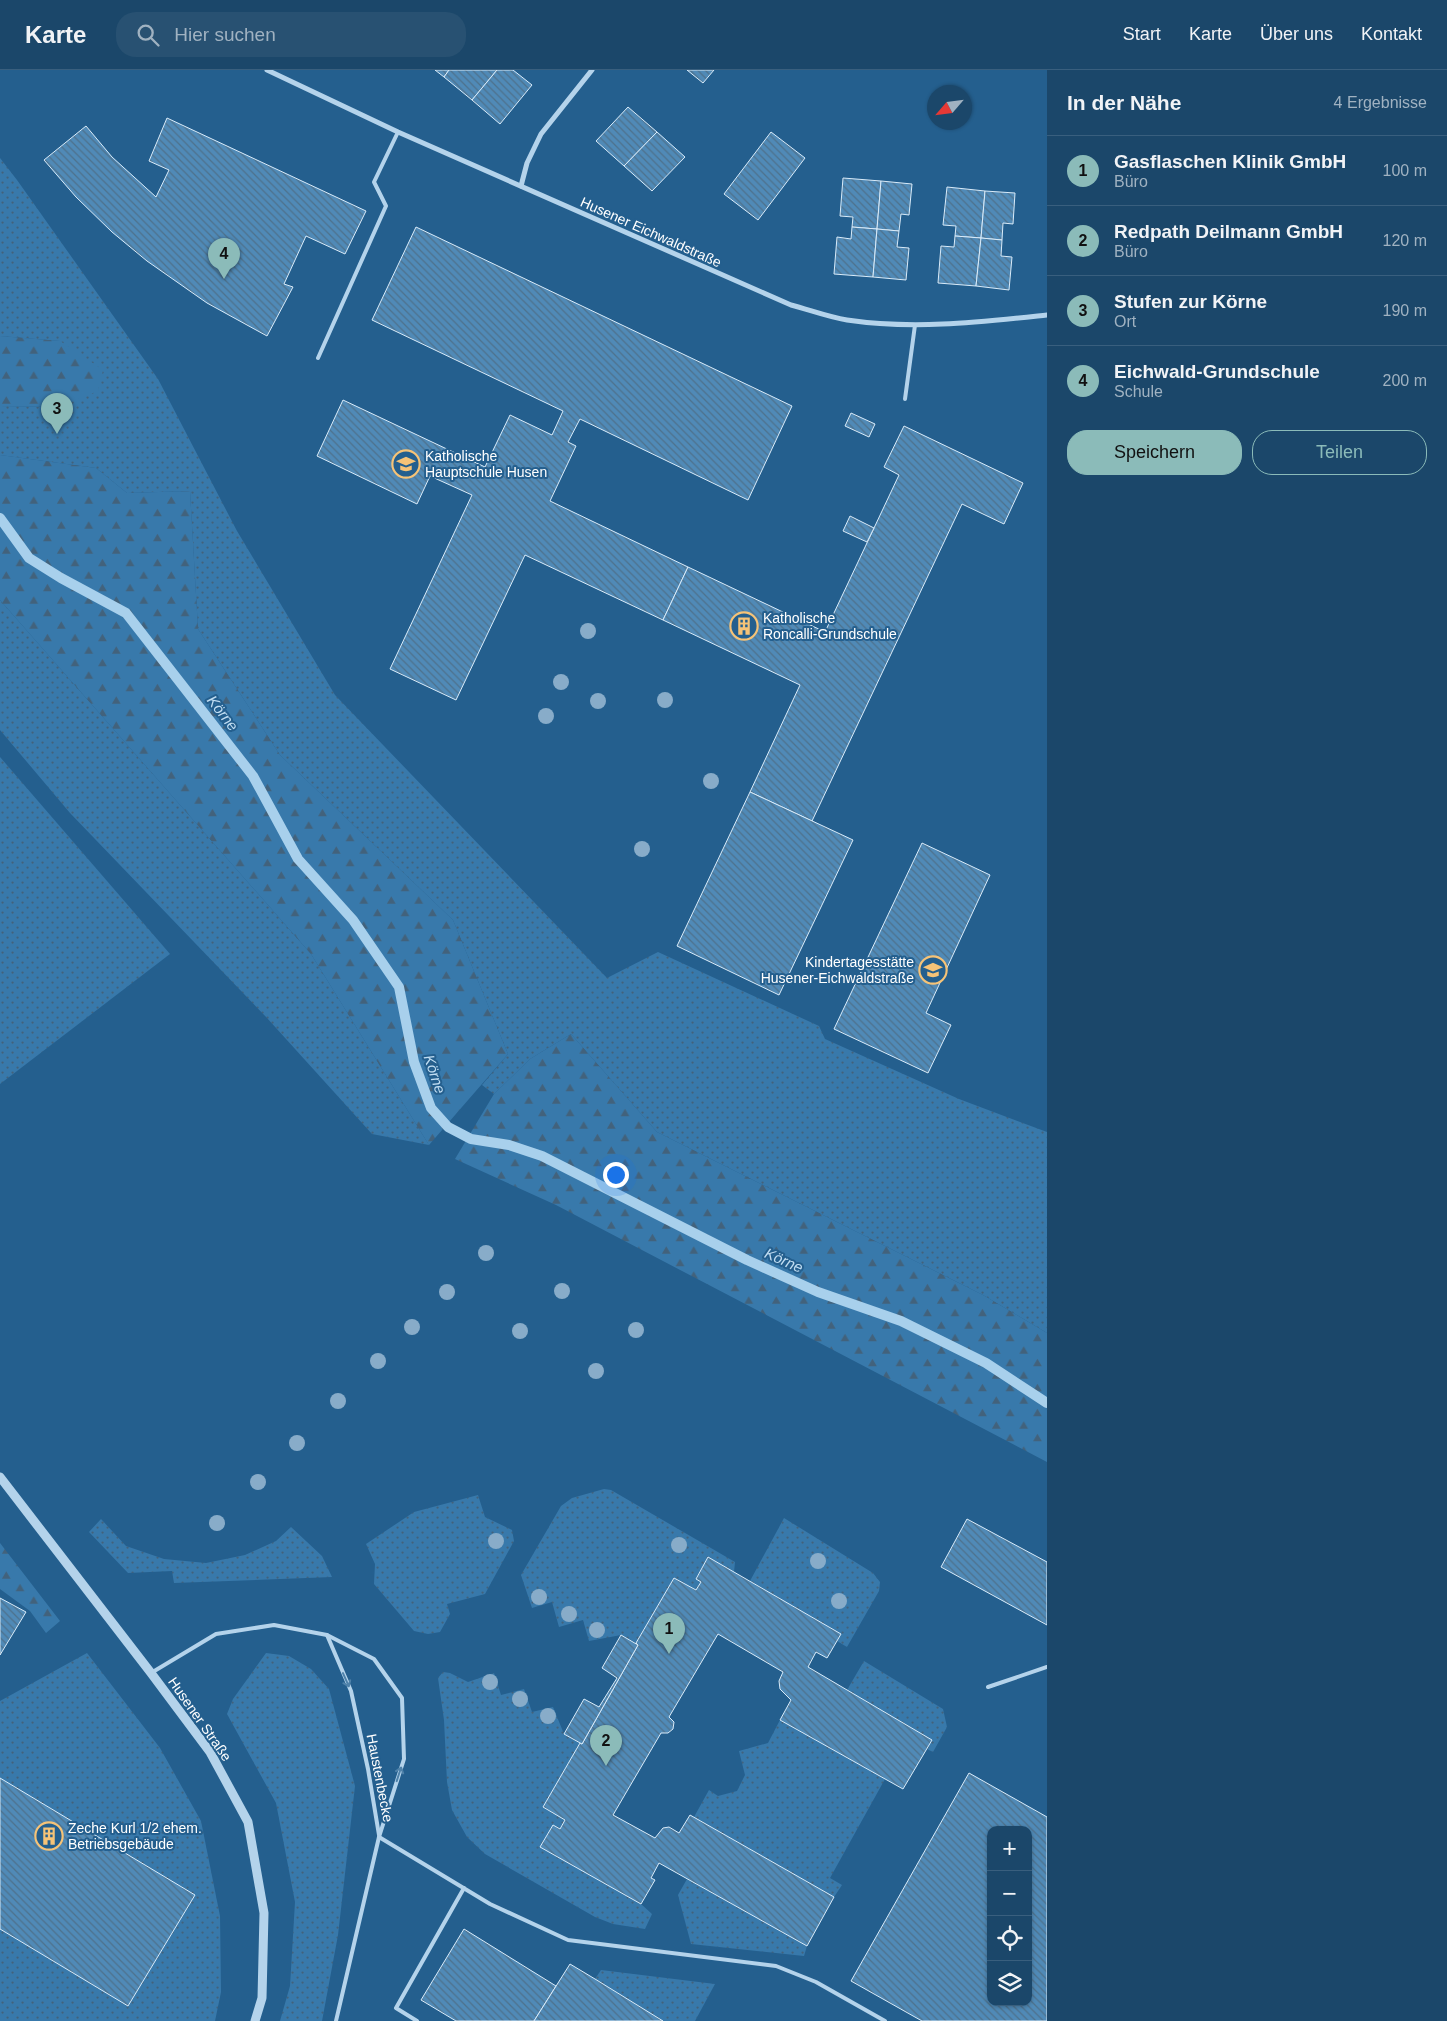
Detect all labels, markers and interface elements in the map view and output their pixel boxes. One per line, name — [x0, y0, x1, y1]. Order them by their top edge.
search box — [116, 12, 466, 57]
text: Karte — [25, 21, 86, 48]
icon: search — [134, 21, 162, 49]
text: Hier suchen — [174, 24, 276, 45]
text: Start — [1123, 24, 1161, 44]
text: Karte — [1189, 24, 1232, 44]
text: Über uns — [1260, 24, 1333, 44]
text: Kontakt — [1361, 24, 1422, 44]
north arrow — [927, 85, 972, 130]
text: In der Nähe — [1067, 91, 1181, 114]
text: 4 Ergebnisse — [1334, 94, 1427, 111]
text: Gasflaschen Klinik GmbH — [1114, 151, 1346, 172]
text: 1 — [1079, 162, 1087, 179]
text: 100 m — [1383, 162, 1427, 179]
text: Büro — [1114, 173, 1148, 190]
street label: Husener Eichwaldstraße — [578, 194, 724, 270]
text: Redpath Deilmann GmbH — [1114, 221, 1343, 242]
text: 2 — [1079, 232, 1087, 249]
text: 120 m — [1383, 232, 1427, 249]
pin: 4 — [208, 238, 240, 279]
text: Büro — [1114, 243, 1148, 260]
text: Stufen zur Körne — [1114, 291, 1267, 312]
text: 3 — [1079, 302, 1087, 319]
text: 190 m — [1383, 302, 1427, 319]
text: Ort — [1114, 313, 1136, 330]
text: Eichwald-Grundschule — [1114, 361, 1320, 382]
text: 4 — [1079, 372, 1087, 389]
text: 200 m — [1383, 372, 1427, 389]
text: Schule — [1114, 383, 1163, 400]
pin: 3 — [41, 393, 73, 434]
button: Speichern — [1067, 430, 1242, 475]
button: Teilen — [1252, 430, 1427, 475]
place label: Katholische Hauptschule Husen — [425, 448, 547, 480]
school or university icon: Katholische Hauptschule Husen — [391, 449, 421, 479]
place label: Katholische Roncalli-Grundschule — [763, 610, 897, 642]
building icon: Katholische Roncalli-Grundschule — [729, 611, 759, 641]
water label: Körne — [204, 692, 242, 734]
place label: Kindertagesstätte Husener-Eichwaldstraße — [761, 954, 914, 986]
school or university icon: Kindertagesstätte Husener-Eichwaldstraße — [918, 955, 948, 985]
water label: Körne — [421, 1052, 449, 1096]
your location — [603, 1162, 629, 1188]
water label: Körne — [762, 1244, 806, 1276]
pin: 1 — [653, 1613, 685, 1654]
one-way arrow — [342, 1672, 352, 1687]
street label: Husener Straße — [165, 1674, 235, 1764]
pin: 2 — [590, 1725, 622, 1766]
street label: Haustenbecke — [364, 1733, 396, 1824]
one-way arrow — [395, 1766, 405, 1782]
place label: Zeche Kurl 1/2 ehem. Betriebsgebäude — [68, 1820, 202, 1852]
building icon: Zeche Kurl 1/2 ehem. Betriebsgebäude — [34, 1821, 64, 1851]
map controls — [987, 1826, 1032, 2006]
button: + — [987, 1826, 1032, 1871]
button: − — [987, 1871, 1032, 1916]
button: locate — [987, 1916, 1032, 1961]
button: layers — [987, 1961, 1032, 2006]

